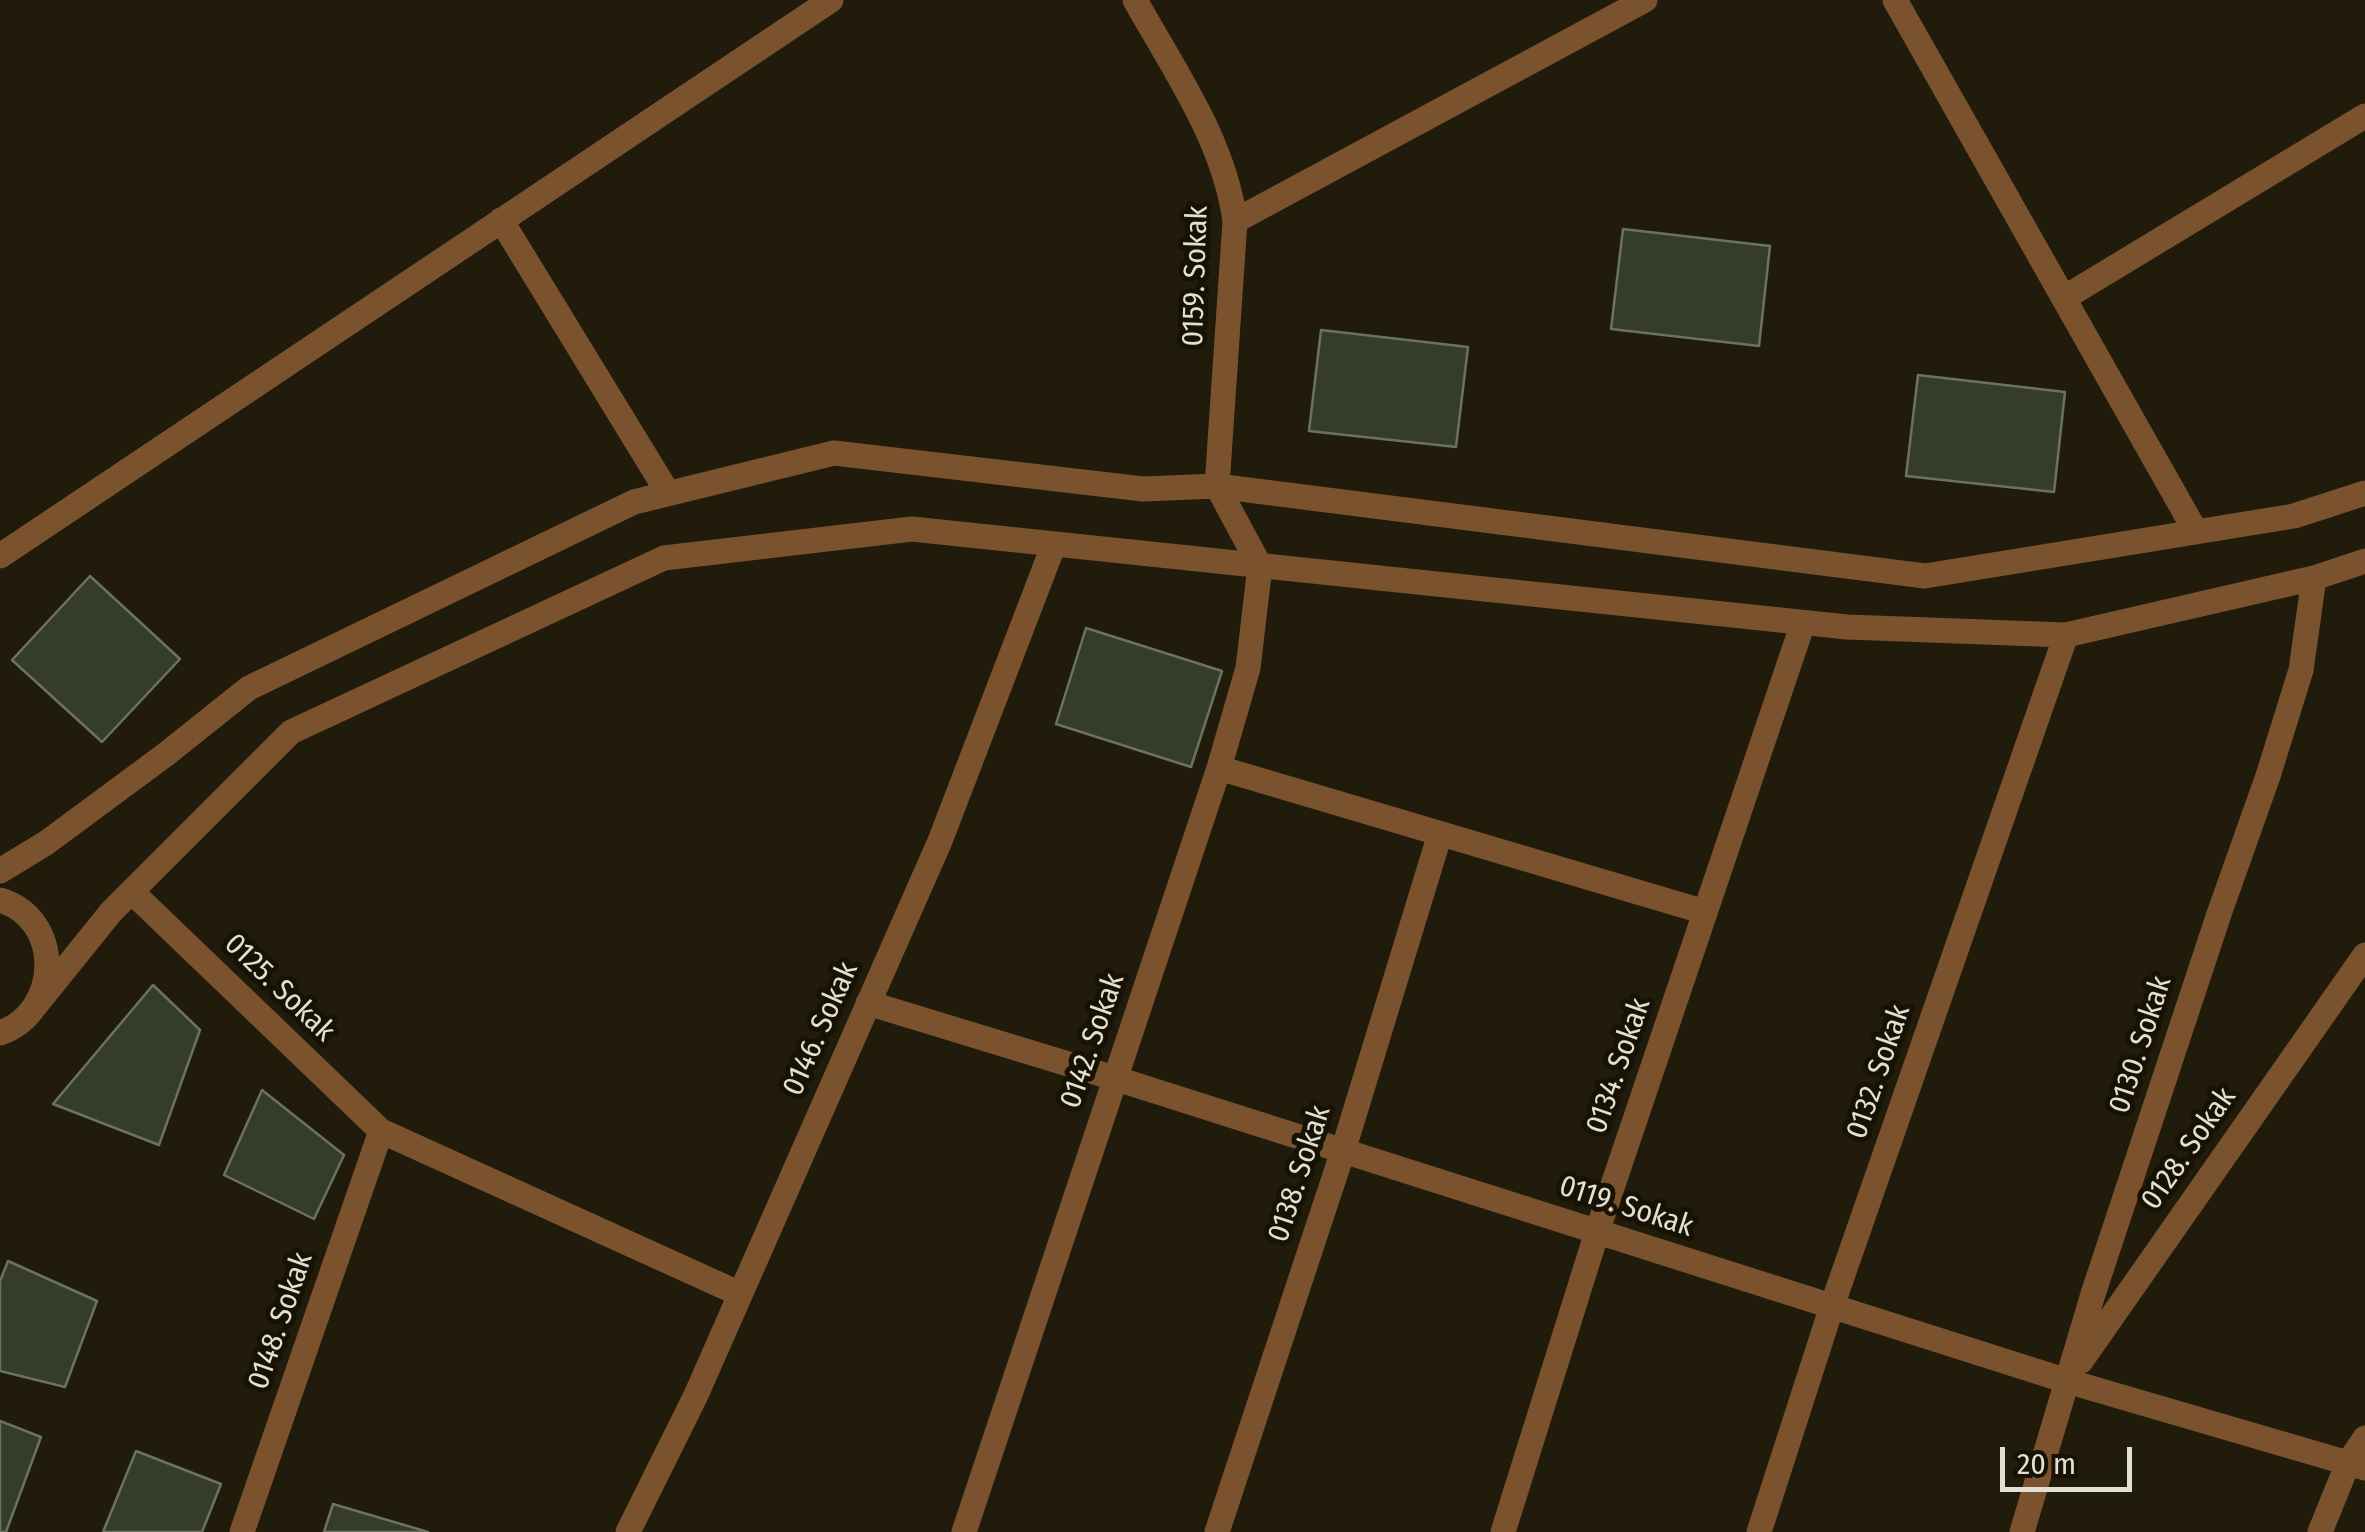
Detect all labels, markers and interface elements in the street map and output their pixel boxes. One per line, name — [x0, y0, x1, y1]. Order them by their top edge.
street label: 0159. Sokak — [1176, 205, 1216, 347]
street label: 0125. Sokak — [216, 926, 342, 1050]
street label: 0146. Sokak — [776, 957, 866, 1101]
street label: 0142. Sokak — [1053, 969, 1133, 1113]
street label: 0130. Sokak — [2102, 972, 2180, 1118]
street label: 0134. Sokak — [1579, 994, 1659, 1138]
street label: 0132. Sokak — [1839, 1000, 1919, 1144]
street label: 0128. Sokak — [2134, 1081, 2244, 1217]
street label: 0138. Sokak — [1261, 1101, 1339, 1247]
street label: 0119. Sokak — [1554, 1168, 1698, 1246]
street label: 0148. Sokak — [241, 1248, 321, 1394]
scale bar — [2005, 1427, 2138, 1489]
text: 20 m — [2017, 1446, 2076, 1482]

